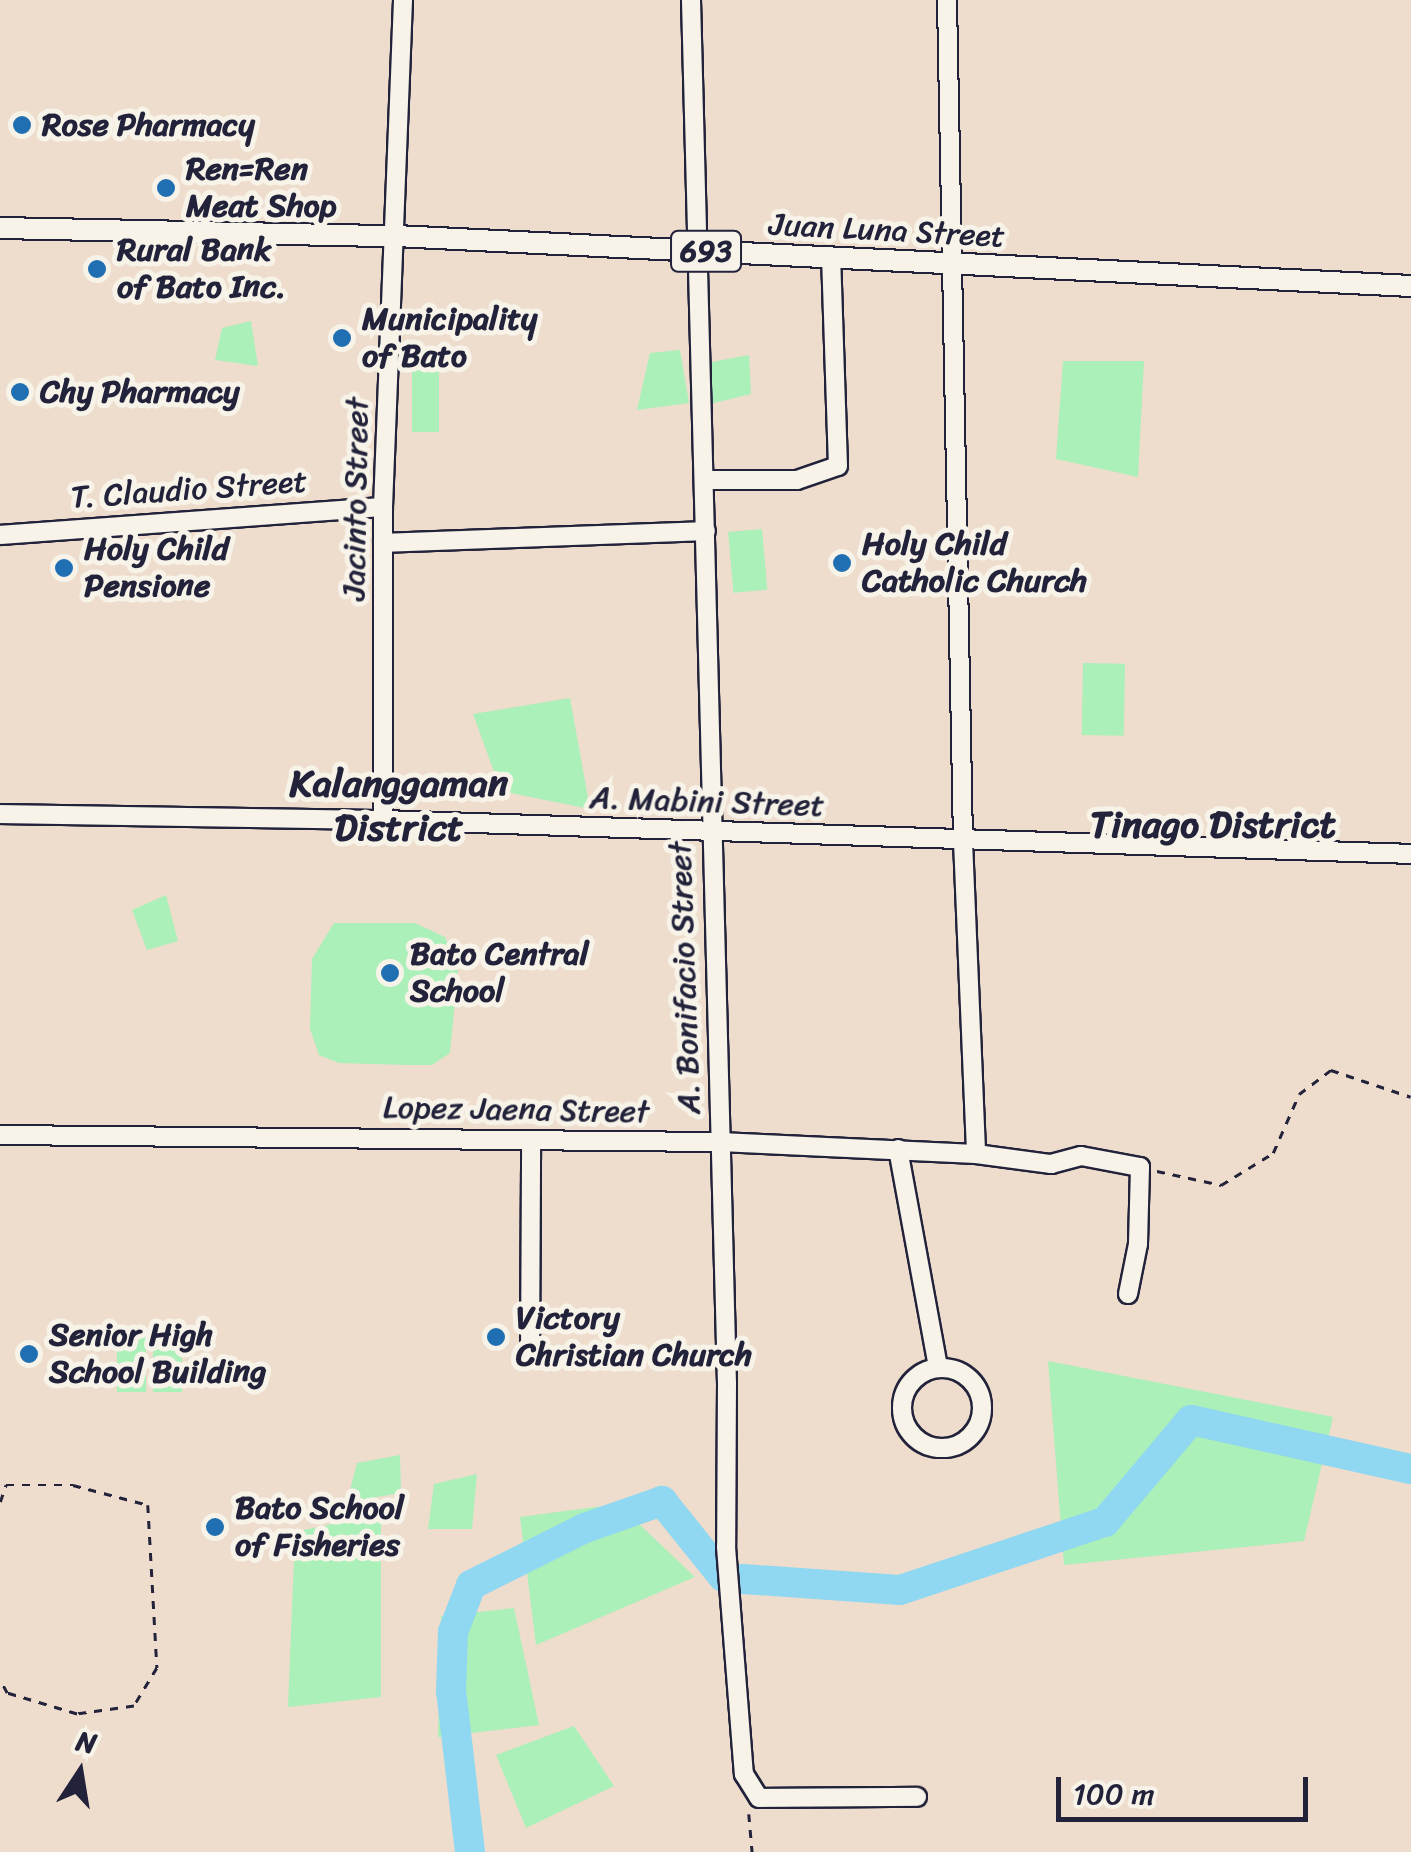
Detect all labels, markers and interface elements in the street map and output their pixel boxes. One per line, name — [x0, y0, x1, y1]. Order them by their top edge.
place label: Rose Pharmacy — [42, 106, 256, 144]
marker: Rose Pharmacy — [11, 114, 33, 136]
place label: Ren=Ren Meat Shop — [186, 151, 337, 226]
marker: Ren=Ren Meat Shop — [155, 177, 177, 199]
street label: Juan Luna Street — [766, 206, 1008, 256]
road number: 693 — [668, 226, 744, 276]
place label: Rural Bank of Bato Inc. — [117, 232, 286, 307]
marker: Rural Bank of Bato Inc. — [86, 258, 108, 280]
place label: Municipality of Bato — [362, 301, 537, 376]
marker: Municipality of Bato — [331, 327, 353, 349]
place label: Chy Pharmacy — [40, 373, 240, 411]
marker: Chy Pharmacy — [9, 381, 31, 403]
street label: Jacinto Street — [335, 397, 377, 601]
street label: T. Claudio Street — [69, 463, 309, 517]
place label: Holy Child Catholic Church — [862, 526, 1087, 601]
place label: Holy Child Pensione — [84, 531, 229, 606]
marker: Holy Child Catholic Church — [831, 552, 853, 574]
marker: Holy Child Pensione — [53, 557, 75, 579]
district label: Kalanggaman District — [290, 761, 508, 851]
street label: A. Mabini Street — [589, 779, 825, 825]
district label: Tinago District — [1089, 802, 1337, 848]
street label: A. Bonifacio Street — [661, 841, 709, 1115]
place label: Bato Central School — [410, 936, 591, 1011]
marker: Bato Central School — [379, 962, 401, 984]
street label: Lopez Jaena Street — [381, 1088, 651, 1132]
place label: Victory Christian Church — [516, 1300, 752, 1375]
place label: Senior High School Building — [49, 1317, 266, 1392]
marker: Victory Christian Church — [485, 1326, 507, 1348]
marker: Senior High School Building — [18, 1343, 40, 1365]
place label: Bato School of Fisheries — [235, 1490, 404, 1565]
marker: Bato School of Fisheries — [204, 1516, 226, 1538]
text: N — [72, 1716, 101, 1768]
north arrow — [30, 1722, 130, 1822]
scale bar — [1061, 1757, 1314, 1819]
text: 100 m — [1073, 1767, 1155, 1821]

